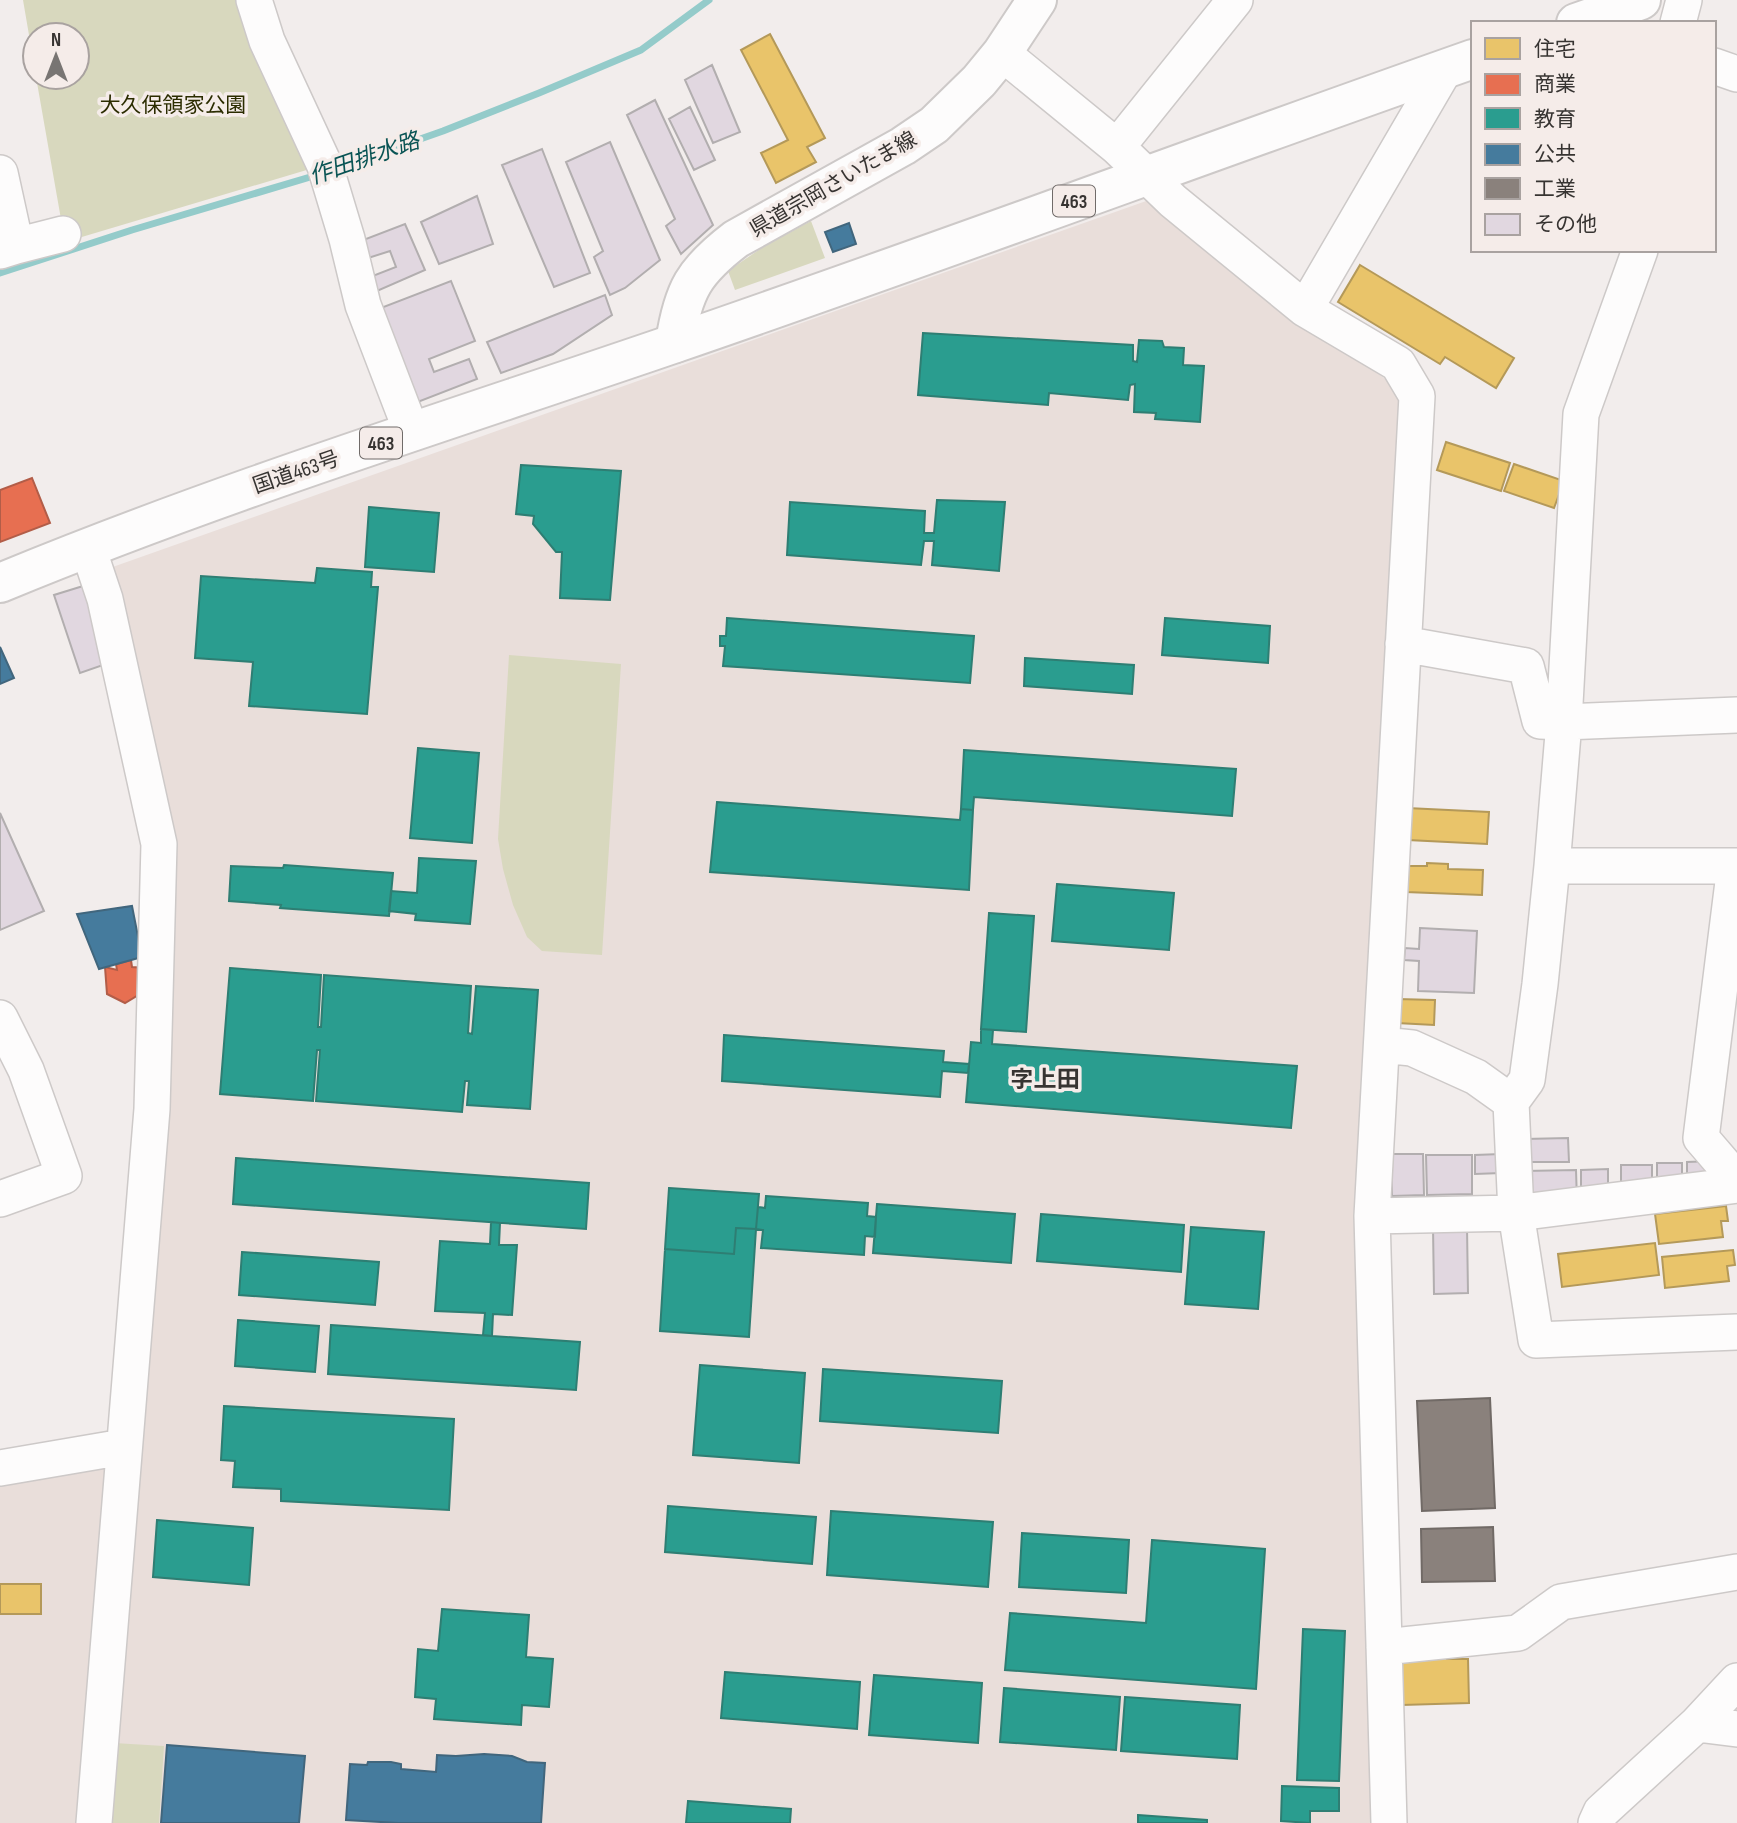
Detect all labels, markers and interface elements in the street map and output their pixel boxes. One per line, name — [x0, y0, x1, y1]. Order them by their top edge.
north arrow — [21, 21, 91, 91]
legend — [1471, 21, 1716, 252]
text: N — [51, 29, 61, 52]
text: 住宅 — [1534, 37, 1576, 62]
text: 商業 — [1534, 72, 1576, 97]
park label: 大久保領家公園 — [100, 93, 247, 118]
text: 教育 — [1534, 107, 1576, 132]
water label: 作田排水路 — [305, 126, 425, 191]
street label: 県道宗岡さいたま線 — [745, 127, 921, 242]
text: 公共 — [1534, 142, 1576, 167]
text: 工業 — [1534, 177, 1576, 202]
road number: 463 — [1053, 186, 1095, 216]
text: その他 — [1534, 212, 1597, 237]
road number: 463 — [360, 428, 402, 458]
street label: 国道463号 — [250, 446, 343, 499]
district label: 字上田 — [1011, 1066, 1080, 1094]

